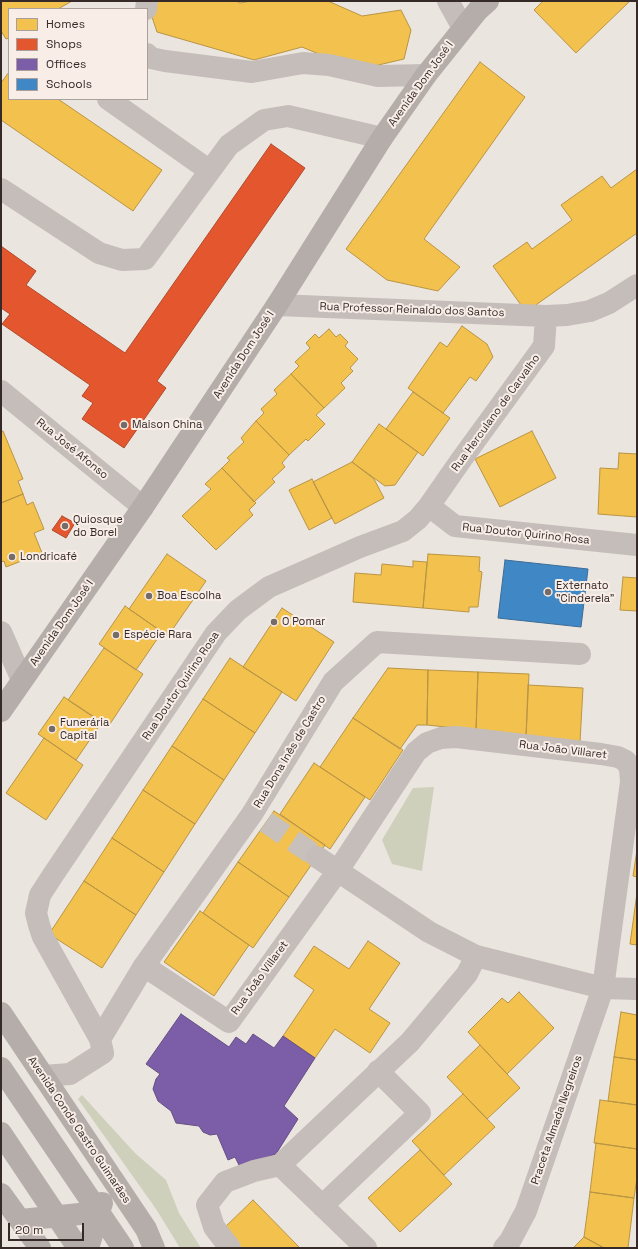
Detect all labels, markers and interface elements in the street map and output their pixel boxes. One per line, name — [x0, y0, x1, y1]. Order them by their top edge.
legend — [8, 8, 148, 100]
text: Homes — [46, 16, 85, 32]
text: Shops — [46, 36, 82, 52]
street label: Avenida Dom José I — [386, 39, 456, 129]
text: Offices — [46, 56, 86, 72]
text: Schools — [46, 76, 92, 92]
street label: Rua Professor Reinaldo dos Santos — [319, 300, 505, 320]
street label: Avenida Dom José I — [211, 309, 277, 401]
street label: Rua Herculano de Carvalho — [449, 352, 543, 474]
street label: Rua José Afonso — [33, 416, 111, 482]
place label: Maison China — [132, 418, 202, 432]
marker: Maison China — [119, 420, 129, 430]
place label: Quiosque do Borel — [73, 513, 123, 539]
marker: Quiosque do Borel — [60, 521, 70, 531]
street label: Rua Doutor Quirino Rosa — [462, 521, 590, 547]
place label: Londricafé — [20, 550, 77, 564]
marker: Londricafé — [7, 552, 17, 562]
street label: Avenida Dom José I — [27, 577, 97, 669]
place label: Externato "Cinderela" — [556, 579, 615, 605]
marker: Externato "Cinderela" — [543, 587, 553, 597]
place label: Boa Escolha — [157, 589, 221, 603]
marker: Boa Escolha — [144, 591, 154, 601]
place label: O Pomar — [282, 615, 325, 629]
marker: O Pomar — [269, 617, 279, 627]
place label: Espécie Rara — [124, 628, 192, 642]
street label: Rua Doutor Quirino Rosa — [140, 629, 222, 743]
marker: Espécie Rara — [111, 630, 121, 640]
street label: Rua Dona Inês de Castro — [251, 693, 329, 811]
place label: Funerária Capital — [60, 716, 109, 742]
marker: Funerária Capital — [47, 724, 57, 734]
street label: Rua João Villaret — [518, 738, 608, 762]
street label: Rua João Villaret — [229, 938, 291, 1018]
street label: Avenida Conde Castro Guimarães — [25, 1054, 133, 1206]
street label: Praceta Almada Negreiros — [529, 1054, 585, 1186]
scale bar — [10, 1215, 86, 1241]
text: 20 m — [15, 1222, 43, 1238]

